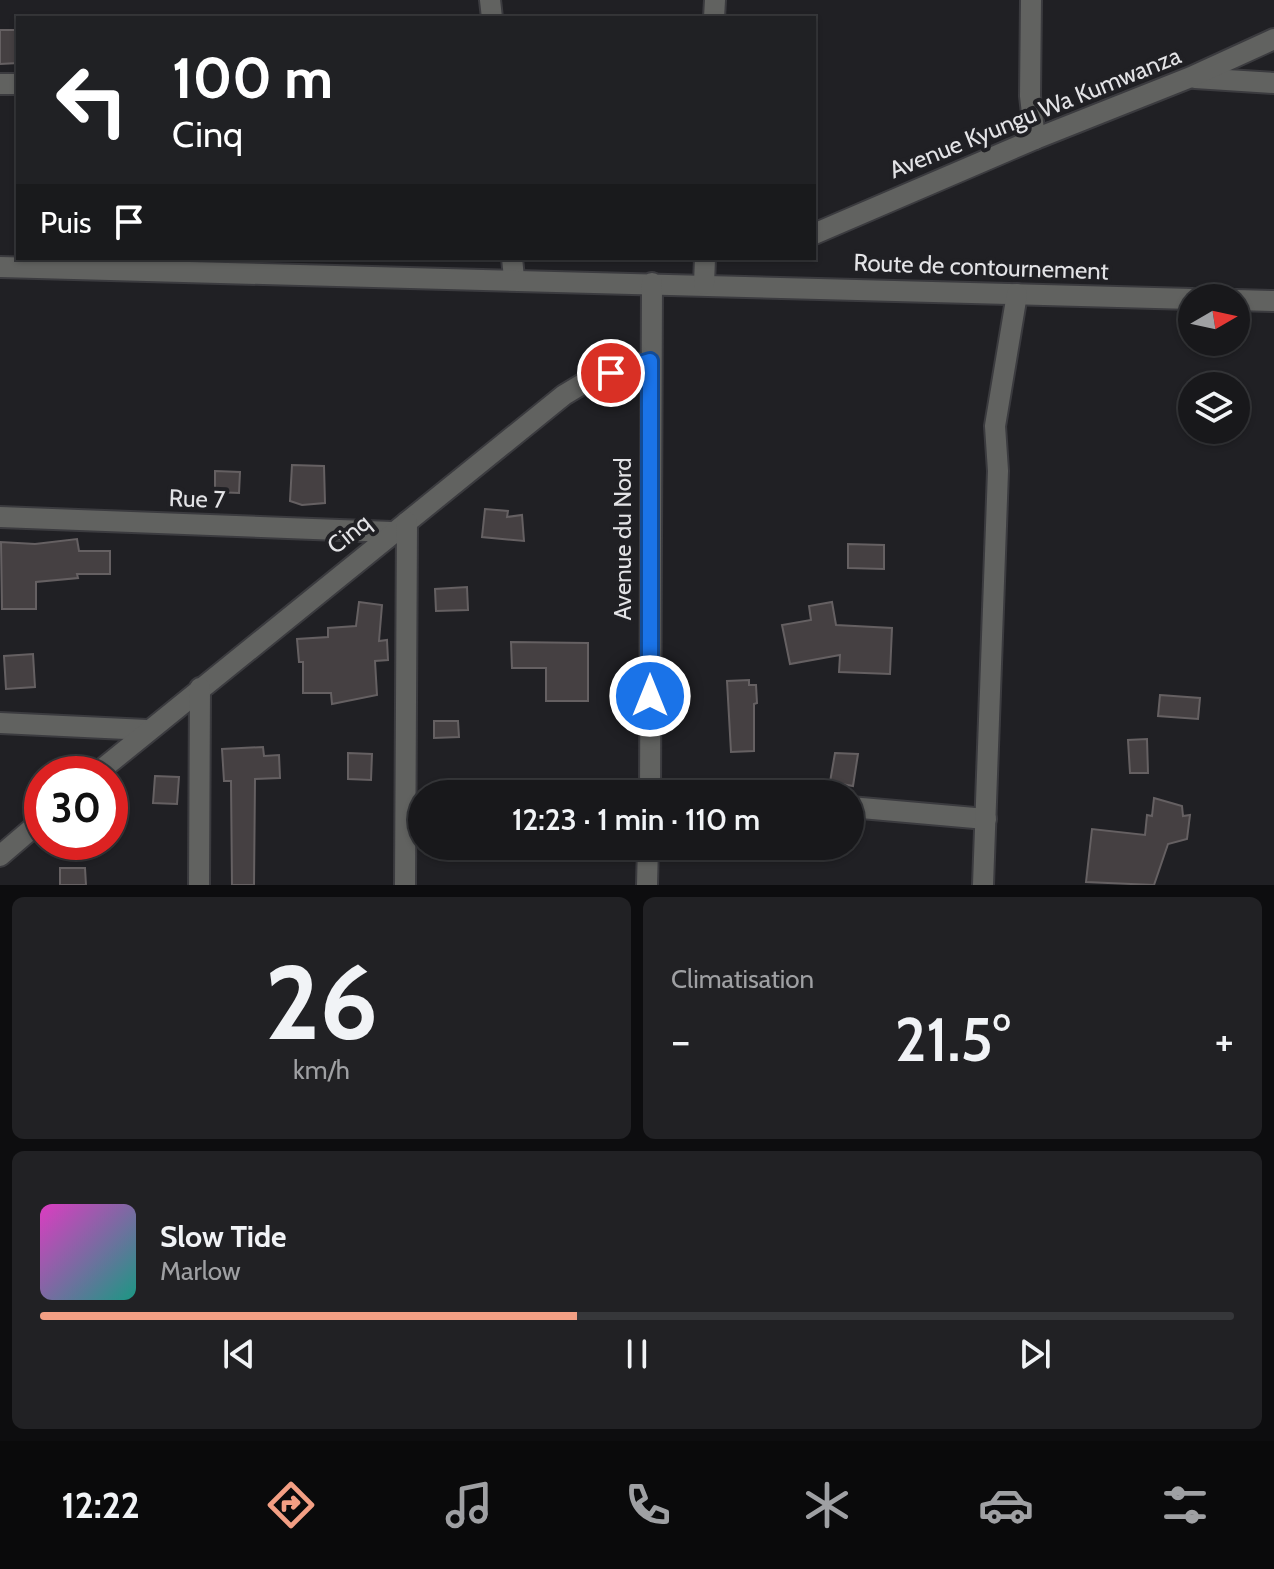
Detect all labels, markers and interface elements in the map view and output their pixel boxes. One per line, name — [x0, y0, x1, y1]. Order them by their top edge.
street label: Avenue Kyungu Wa Kumwanza — [885, 40, 1185, 184]
text: 100 m — [172, 44, 333, 112]
icon: left — [40, 48, 144, 152]
text: Cinq — [172, 112, 243, 156]
icon: arrive — [107, 200, 151, 244]
text: Puis — [40, 204, 91, 241]
street label: Route de contournement — [853, 248, 1109, 285]
north arrow — [1178, 284, 1250, 356]
map controls — [1178, 284, 1250, 444]
pin — [577, 339, 645, 407]
icon: arrive — [589, 351, 633, 395]
button: layers — [1178, 372, 1250, 444]
street label: Avenue du Nord — [608, 457, 637, 621]
street label: Rue 7 — [168, 483, 226, 514]
street label: Cinq — [321, 507, 376, 560]
position arrow — [608, 654, 692, 738]
speed limit sign: 30 — [24, 756, 128, 860]
text: 12:23 · 1 min · 110 m — [512, 801, 760, 838]
text: 26 — [265, 939, 378, 1065]
text: Climatisation — [671, 963, 814, 995]
text: 21.5° — [895, 1003, 1010, 1076]
text: − — [671, 1014, 690, 1067]
text: + — [1215, 1014, 1234, 1067]
text: km/h — [293, 1054, 350, 1086]
text: Slow Tide — [160, 1218, 287, 1255]
text: Marlow — [160, 1255, 241, 1287]
icon: previous — [217, 1332, 261, 1376]
icon: pause — [615, 1332, 659, 1376]
icon: next — [1013, 1332, 1057, 1376]
icon: directions — [263, 1477, 319, 1533]
icon: music — [441, 1477, 497, 1533]
icon: phone — [620, 1477, 676, 1533]
icon: climate — [799, 1477, 855, 1533]
icon: car — [978, 1477, 1034, 1533]
icon: filters — [1157, 1477, 1213, 1533]
text: 12:22 — [61, 1483, 140, 1527]

